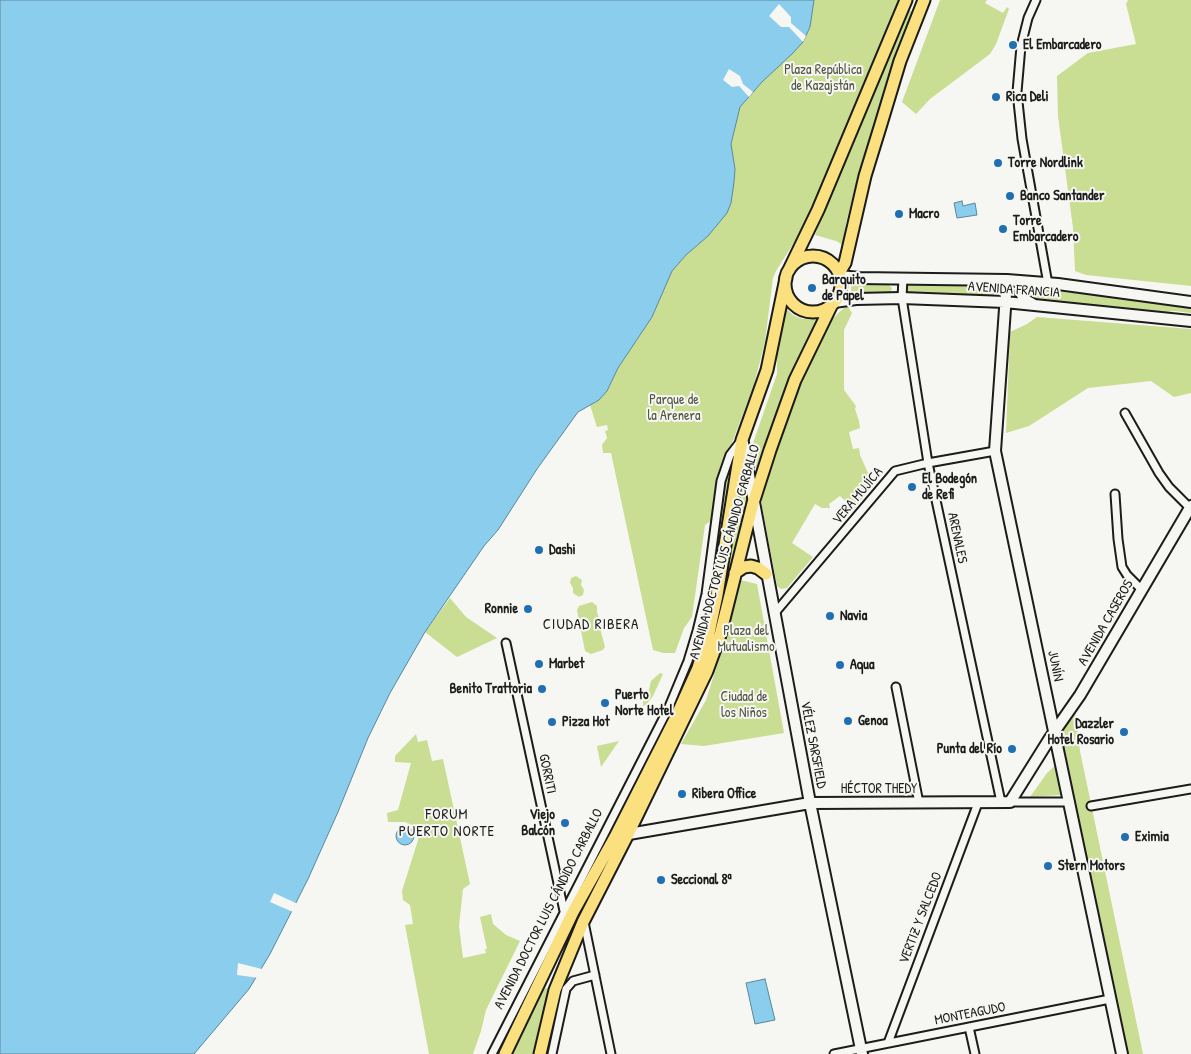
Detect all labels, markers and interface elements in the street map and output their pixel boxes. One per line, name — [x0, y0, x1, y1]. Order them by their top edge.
place label: El Embarcadero — [1023, 37, 1101, 53]
marker: El Embarcadero — [1007, 39, 1019, 51]
park label: Plaza República de Kazajstán — [784, 62, 862, 94]
place label: Rica Deli — [1006, 89, 1049, 105]
marker: Rica Deli — [990, 91, 1002, 103]
place label: Torre Nordlink — [1008, 155, 1083, 171]
marker: Torre Nordlink — [992, 157, 1004, 169]
place label: Banco Santander — [1020, 188, 1105, 204]
marker: Banco Santander — [1004, 190, 1016, 202]
place label: Macro — [909, 206, 939, 222]
marker: Macro — [893, 208, 905, 220]
place label: Torre Embarcadero — [1013, 213, 1078, 246]
marker: Torre Embarcadero — [997, 223, 1009, 235]
place label: Barquito de Papel — [822, 272, 866, 304]
street label: AVENIDA FRANCIA — [968, 278, 1060, 302]
marker: Barquito de Papel — [806, 282, 818, 294]
park label: Parque de la Arenera — [647, 392, 701, 424]
street label: AVENIDA DOCTOR LUIS CÁNDIDO CARBALLO — [686, 443, 764, 661]
street label: VERA MUJÍCA — [829, 464, 887, 528]
place label: El Bodegón de Refi — [922, 471, 977, 504]
marker: El Bodegón de Refi — [906, 481, 918, 493]
street label: ARENALES — [943, 511, 971, 565]
place label: Dashi — [549, 542, 576, 558]
marker: Dashi — [533, 544, 545, 556]
street label: AVENIDA CASEROS — [1075, 577, 1137, 669]
place label: Ronnie — [485, 601, 518, 617]
marker: Ronnie — [522, 603, 534, 615]
place label: Navia — [840, 608, 867, 624]
marker: Navia — [824, 610, 836, 622]
district label: CIUDAD RIBERA — [541, 616, 641, 634]
park label: Plaza del Mutualismo — [717, 623, 775, 656]
street label: JUNÍN — [1044, 649, 1066, 683]
place label: Marbet — [549, 656, 584, 672]
place label: Aqua — [850, 657, 874, 673]
marker: Marbet — [533, 658, 545, 670]
marker: Aqua — [834, 659, 846, 671]
place label: Benito Trattoria — [449, 681, 532, 697]
marker: Benito Trattoria — [536, 683, 548, 695]
place label: Puerto Norte Hotel — [615, 687, 673, 720]
park label: Ciudad de los Niños — [720, 689, 768, 722]
marker: Puerto Norte Hotel — [599, 697, 611, 709]
street label: VÉLEZ SARSFIELD — [796, 700, 830, 790]
place label: Genoa — [858, 713, 888, 729]
place label: Pizza Hot — [562, 714, 610, 730]
marker: Genoa — [842, 715, 854, 727]
marker: Pizza Hot — [546, 716, 558, 728]
place label: Dazzler Hotel Rosario — [1047, 716, 1114, 749]
marker: Dazzler Hotel Rosario — [1118, 726, 1130, 738]
place label: Punta del Río — [937, 741, 1002, 757]
marker: Punta del Río — [1006, 743, 1018, 755]
street label: GORRITI — [535, 753, 559, 795]
street label: HÉCTOR THEDY — [841, 781, 917, 797]
place label: Ribera Office — [692, 786, 756, 802]
marker: Ribera Office — [676, 788, 688, 800]
district label: FORUM PUERTO NORTE — [397, 806, 497, 841]
street label: AVENIDA DOCTOR LUIS CÁNDIDO CARBALLO — [491, 806, 607, 1012]
place label: Viejo Balcón — [521, 807, 555, 840]
marker: Viejo Balcón — [559, 817, 571, 829]
place label: Eximia — [1135, 829, 1169, 845]
marker: Eximia — [1119, 831, 1131, 843]
place label: Stern Motors — [1058, 858, 1125, 874]
marker: Stern Motors — [1042, 860, 1054, 872]
street label: VERTIZ Y SALCEDO — [896, 870, 946, 966]
place label: Seccional 8ª — [671, 872, 732, 888]
marker: Seccional 8ª — [655, 874, 667, 886]
street label: MONTEAGUDO — [933, 999, 1007, 1029]

